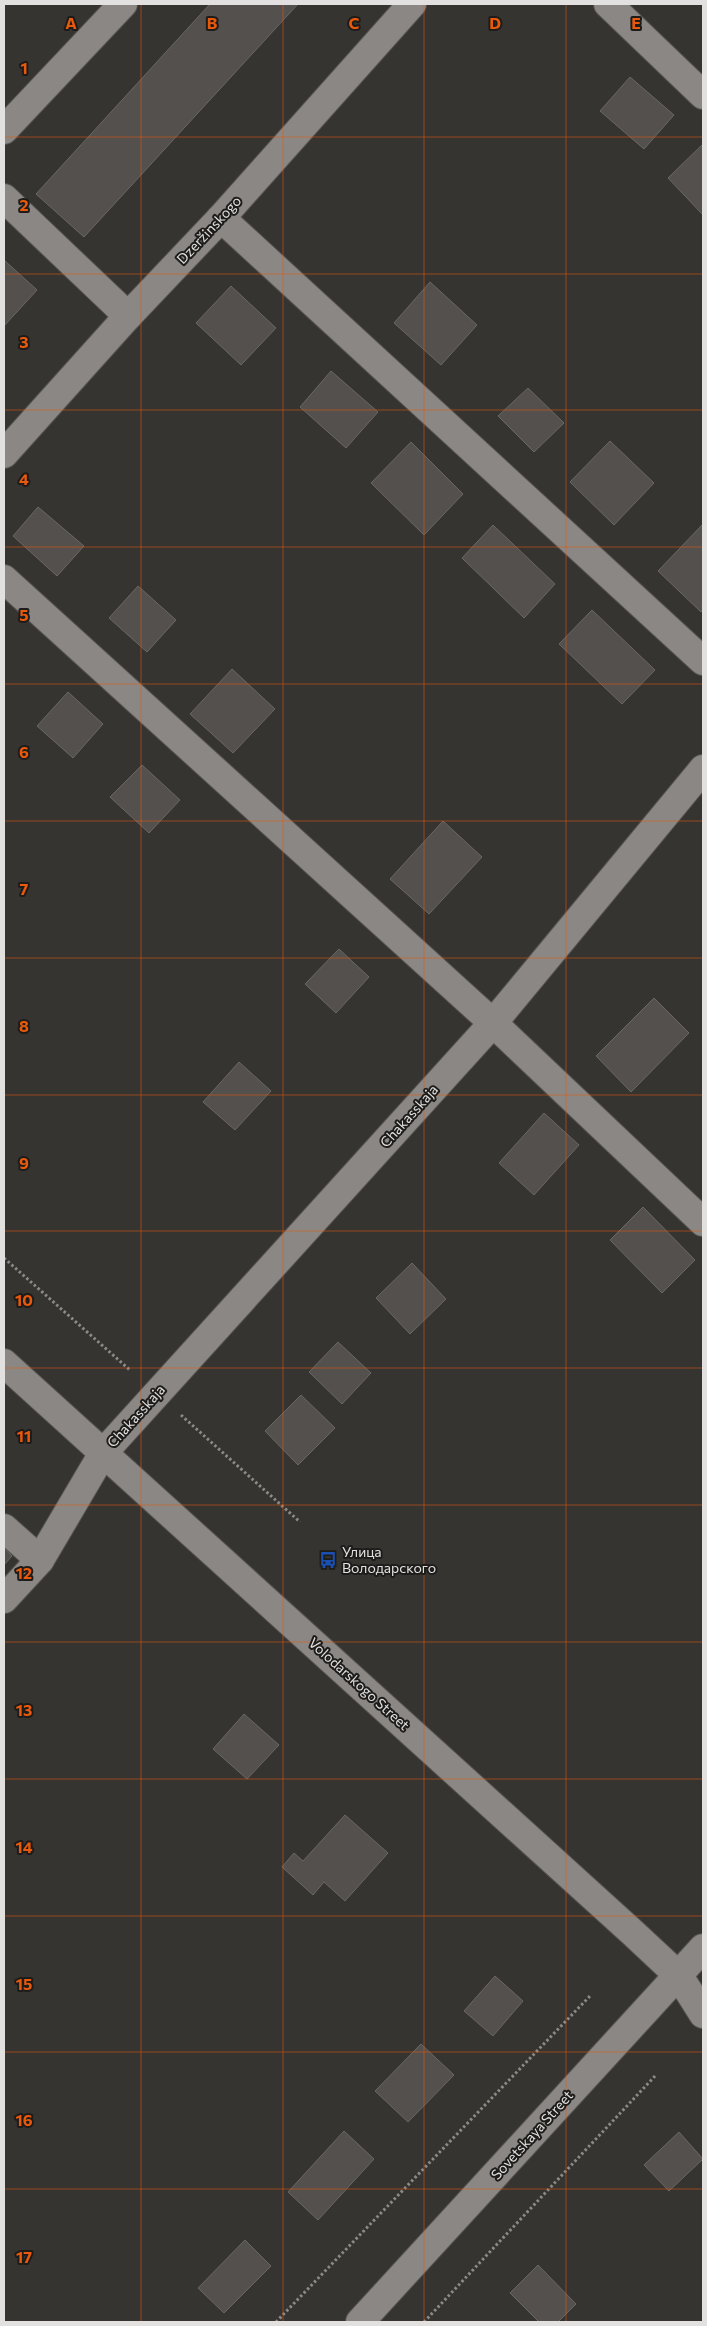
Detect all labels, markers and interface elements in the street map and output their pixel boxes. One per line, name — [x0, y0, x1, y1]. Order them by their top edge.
text: A — [65, 13, 77, 32]
text: B — [207, 13, 218, 32]
text: C — [349, 13, 360, 32]
text: D — [489, 13, 501, 32]
text: E — [631, 13, 641, 32]
text: 1 — [20, 58, 28, 77]
street label: Dzeržinskogo — [173, 192, 244, 267]
text: 2 — [19, 195, 29, 214]
text: 3 — [19, 332, 29, 351]
text: 4 — [19, 469, 29, 488]
text: 5 — [19, 605, 29, 624]
text: 6 — [19, 742, 29, 761]
text: 7 — [20, 879, 29, 898]
text: 8 — [19, 1016, 29, 1035]
street label: Chakasskaja — [376, 1081, 441, 1150]
text: 9 — [19, 1153, 29, 1172]
text: 10 — [15, 1290, 33, 1309]
street label: Chakasskaja — [103, 1381, 168, 1450]
text: 11 — [17, 1426, 31, 1445]
place label: Улица Володарского — [342, 1543, 436, 1576]
bus stop icon: Улица Володарского — [318, 1550, 338, 1570]
text: 12 — [16, 1563, 32, 1582]
street label: Volodarskogo Street — [305, 1634, 413, 1734]
text: 13 — [16, 1700, 32, 1719]
text: 14 — [15, 1837, 33, 1856]
text: 15 — [16, 1974, 32, 1993]
street label: Sovetskaya Street — [487, 2086, 576, 2183]
text: 16 — [15, 2110, 33, 2129]
text: 17 — [16, 2247, 32, 2266]

